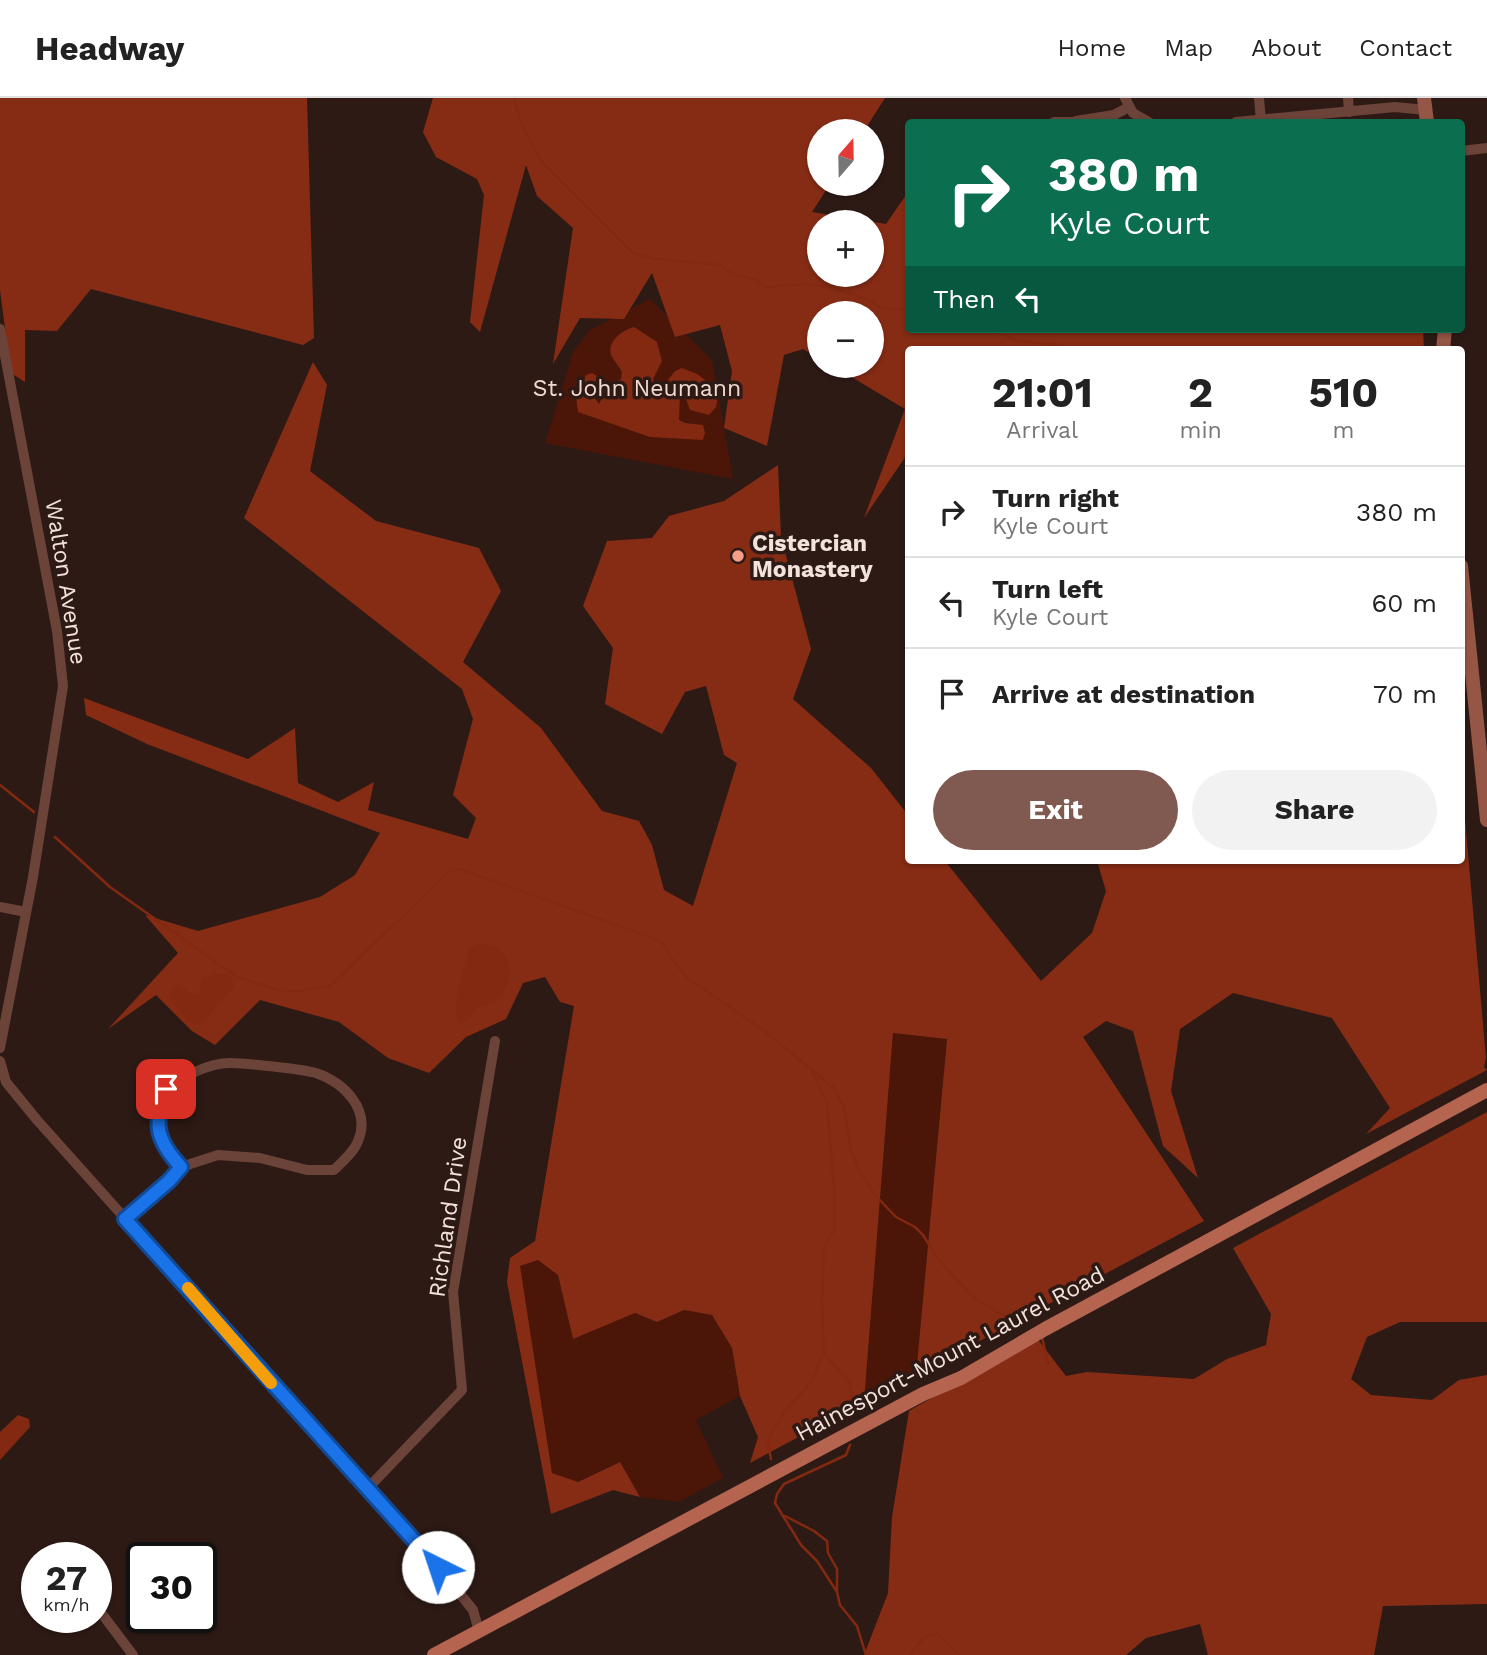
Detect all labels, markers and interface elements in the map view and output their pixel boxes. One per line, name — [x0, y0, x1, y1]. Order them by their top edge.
text: Headway — [35, 29, 184, 68]
text: Home — [1058, 34, 1126, 62]
text: Map — [1164, 34, 1213, 62]
text: About — [1251, 34, 1321, 62]
text: Contact — [1359, 34, 1452, 62]
north arrow — [807, 119, 884, 196]
map controls — [807, 119, 884, 378]
text: 380 m — [1048, 145, 1199, 203]
icon: right — [933, 147, 1024, 238]
text: Kyle Court — [1048, 204, 1210, 242]
button: + — [807, 210, 884, 287]
icon: left — [1009, 280, 1047, 318]
text: Then — [933, 284, 995, 314]
button: − — [807, 301, 884, 378]
text: 21:01 — [992, 368, 1093, 417]
text: 2 — [1188, 368, 1213, 417]
text: 510 — [1309, 368, 1378, 417]
park label: St. John Neumann — [533, 375, 741, 402]
text: Arrival — [1006, 417, 1078, 444]
text: min — [1180, 417, 1222, 444]
text: m — [1332, 417, 1354, 444]
text: Turn right — [992, 483, 1119, 513]
icon: right — [933, 493, 971, 531]
text: 380 m — [1356, 497, 1437, 527]
street label: Walton Avenue — [40, 498, 92, 666]
text: Kyle Court — [992, 513, 1108, 540]
place label: Cistercian Monastery — [752, 530, 873, 583]
marker: Cistercian Monastery — [730, 548, 746, 564]
text: Turn left — [992, 574, 1103, 604]
icon: left — [933, 584, 971, 622]
text: 60 m — [1371, 588, 1437, 618]
text: Kyle Court — [992, 604, 1108, 631]
icon: arrive — [933, 675, 971, 713]
text: Arrive at destination — [992, 679, 1255, 709]
text: 70 m — [1373, 679, 1437, 709]
button: Exit — [933, 770, 1178, 850]
button: Share — [1192, 770, 1437, 850]
pin — [136, 1059, 196, 1119]
icon: arrive — [147, 1070, 185, 1108]
street label: Richland Drive — [423, 1135, 473, 1299]
street label: Hainesport-Mount Laurel Road — [791, 1261, 1109, 1447]
position arrow — [401, 1530, 475, 1604]
speed limit sign: 30 — [126, 1542, 217, 1633]
text: 27 — [46, 1557, 87, 1599]
text: km/h — [43, 1594, 90, 1615]

